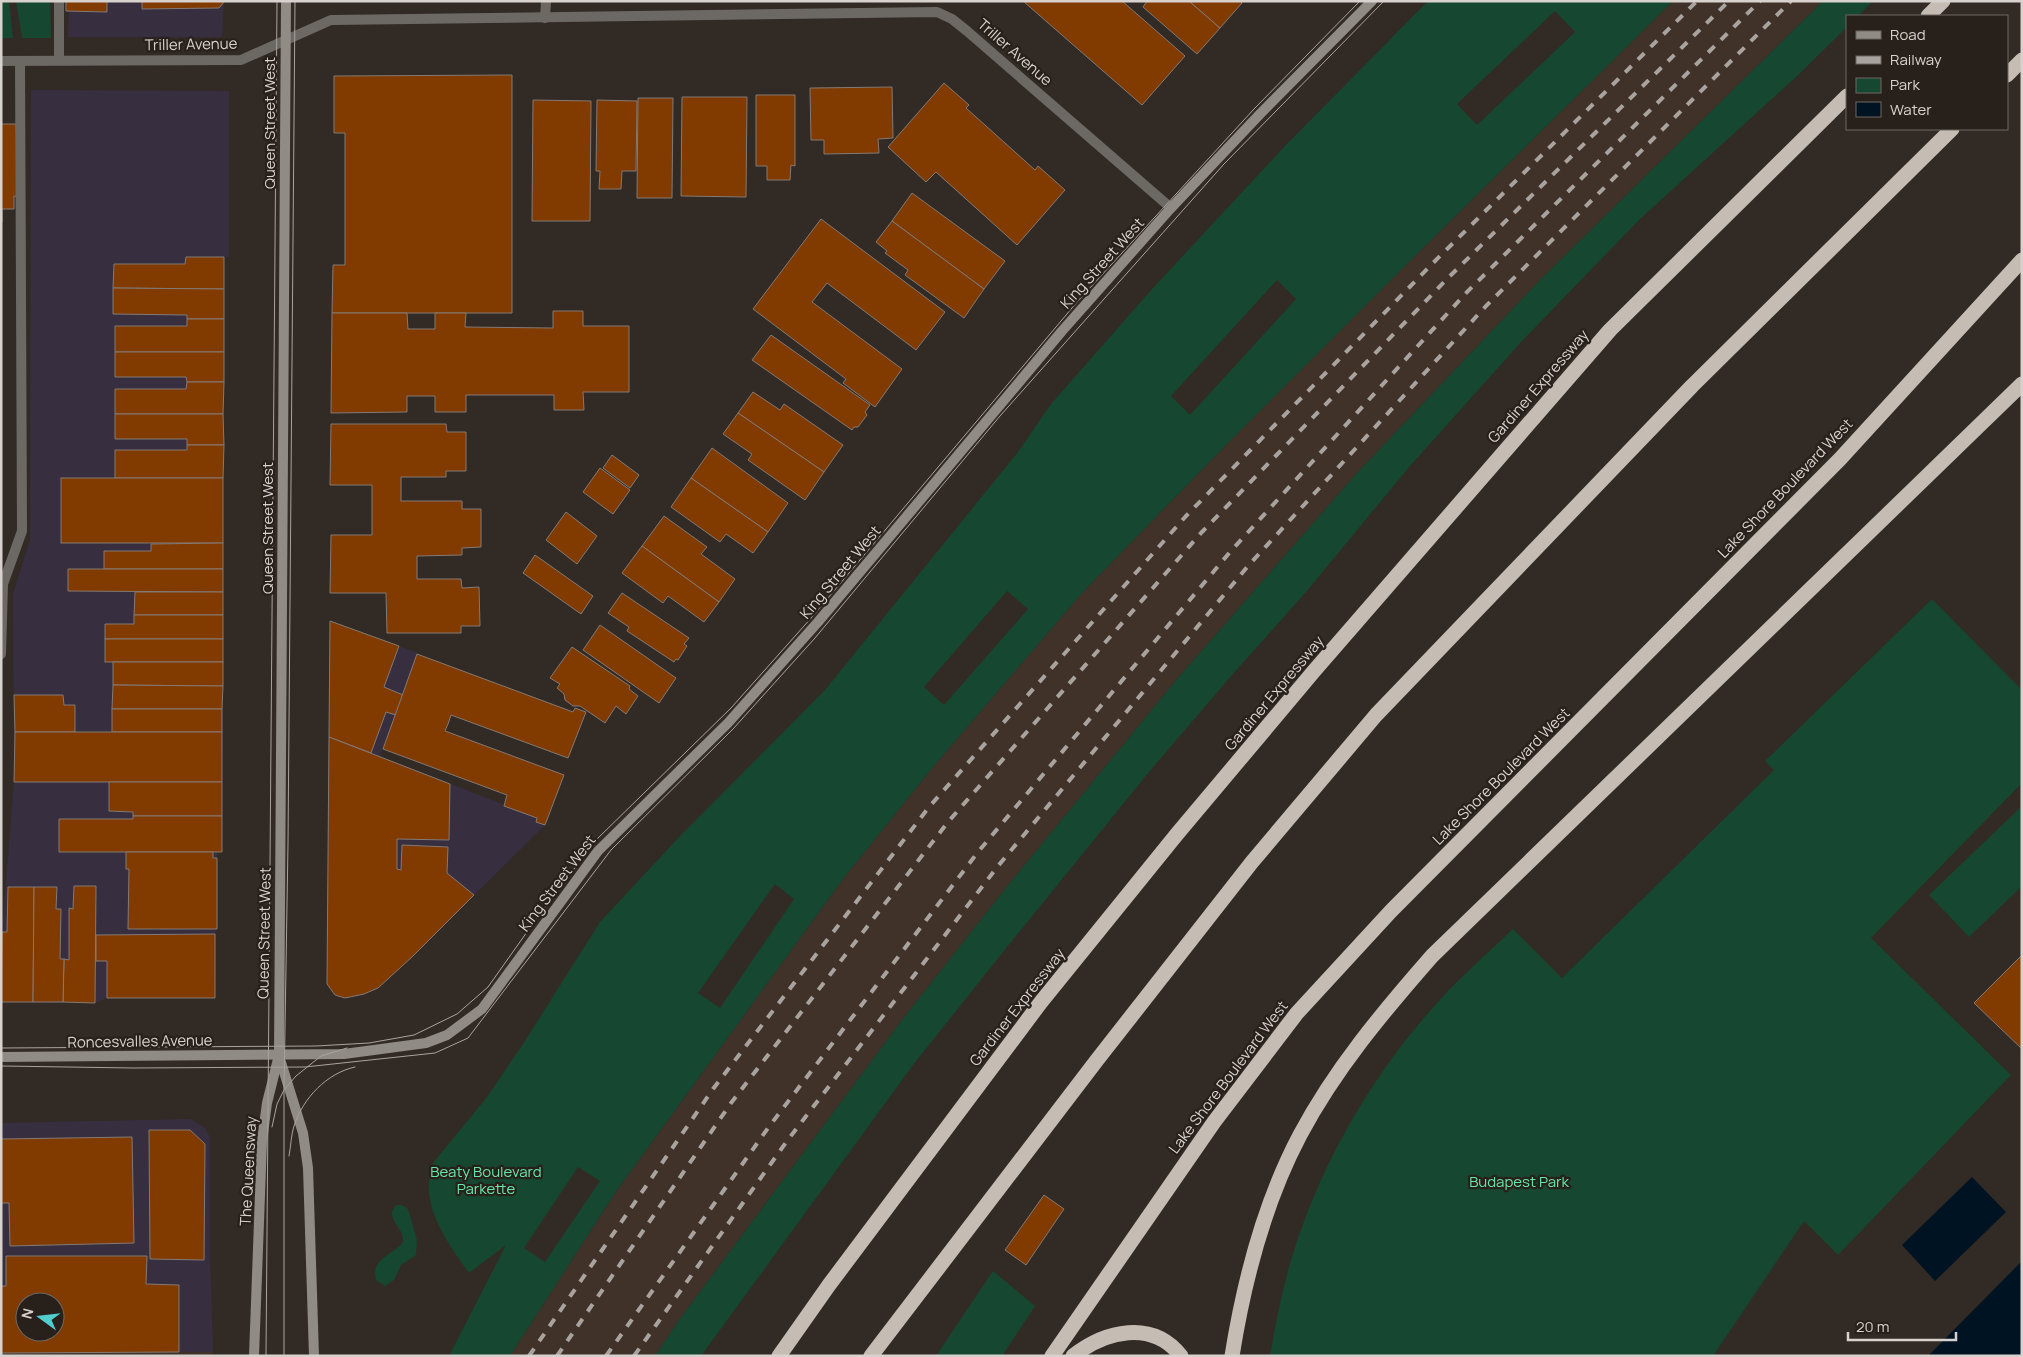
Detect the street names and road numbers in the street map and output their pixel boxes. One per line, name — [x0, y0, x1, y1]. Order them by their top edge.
street label: Triller Avenue — [973, 14, 1057, 90]
street label: Triller Avenue — [145, 33, 238, 55]
street label: Queen Street West — [259, 57, 280, 189]
street label: King Street West — [1055, 213, 1149, 313]
street label: Gardiner Expressway — [1483, 325, 1593, 447]
street label: Lake Shore Boulevard West — [1713, 414, 1857, 562]
street label: Queen Street West — [257, 462, 278, 594]
street label: King Street West — [795, 521, 885, 623]
street label: Gardiner Expressway — [1220, 631, 1328, 755]
street label: Lake Shore Boulevard West — [1428, 703, 1574, 849]
street label: King Street West — [514, 830, 600, 936]
street label: Queen Street West — [252, 867, 276, 999]
street label: Gardiner Expressway — [964, 944, 1070, 1070]
street label: Lake Shore Boulevard West — [1163, 996, 1293, 1158]
street label: Roncesvalles Avenue — [67, 1029, 213, 1053]
street label: The Queensway — [235, 1115, 261, 1226]

